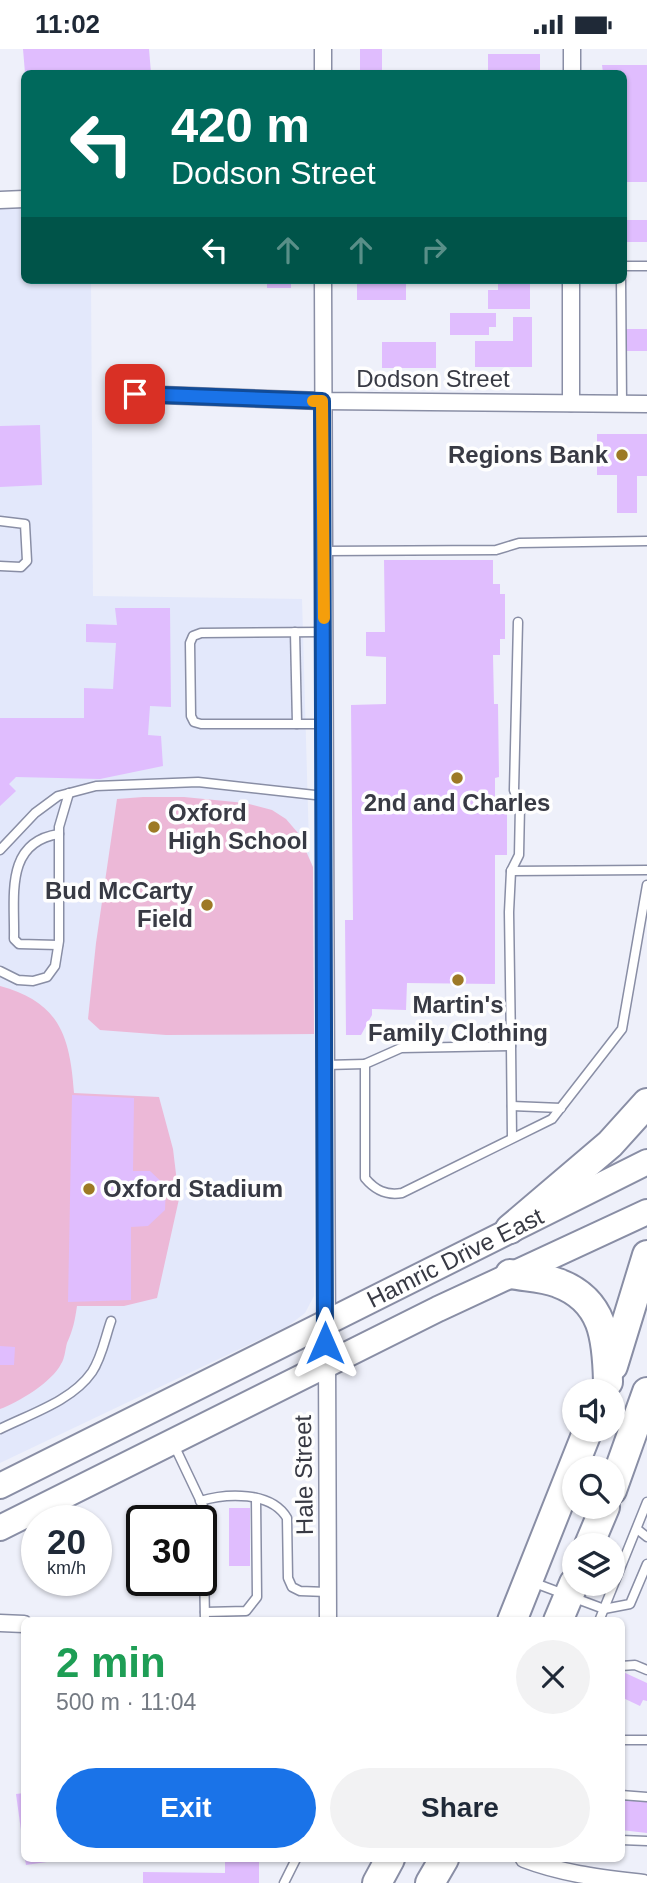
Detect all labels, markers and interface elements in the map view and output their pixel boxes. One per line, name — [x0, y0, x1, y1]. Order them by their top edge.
text: 11:02 — [35, 9, 100, 39]
icon: left — [56, 98, 147, 189]
text: 420 m — [171, 98, 310, 152]
text: Dodson Street — [171, 155, 376, 191]
icon: left — [196, 231, 234, 269]
icon: ahead — [269, 231, 307, 269]
icon: ahead — [342, 231, 380, 269]
icon: right — [415, 231, 453, 269]
pin — [105, 364, 165, 424]
street label: Dodson Street — [356, 365, 510, 392]
icon: arrive — [116, 375, 154, 413]
place label: Regions Bank — [448, 441, 609, 468]
marker: Regions Bank — [614, 447, 630, 463]
marker: 2nd and Charles — [449, 770, 465, 786]
place label: 2nd and Charles — [364, 789, 550, 816]
place label: Oxford High School — [168, 799, 308, 854]
marker: Oxford High School — [146, 819, 162, 835]
place label: Bud McCarty Field — [45, 877, 194, 932]
marker: Bud McCarty Field — [199, 897, 215, 913]
marker: Martin's Family Clothing — [450, 972, 466, 988]
place label: Martin's Family Clothing — [368, 991, 548, 1046]
place label: Oxford Stadium — [103, 1175, 283, 1202]
marker: Oxford Stadium — [81, 1181, 97, 1197]
street label: Hamric Drive East — [362, 1202, 548, 1313]
position arrow — [288, 1306, 362, 1380]
map controls — [562, 1379, 625, 1596]
button: sound — [562, 1379, 625, 1442]
street label: Hale Street — [289, 1414, 318, 1535]
button: search — [562, 1456, 625, 1519]
speed limit sign: 30 — [126, 1505, 217, 1596]
text: 20 — [47, 1522, 86, 1561]
button: layers — [562, 1533, 625, 1596]
text: km/h — [47, 1558, 86, 1578]
text: 2 min — [56, 1639, 166, 1686]
button: close — [516, 1640, 590, 1714]
text: 500 m · 11:04 — [56, 1689, 196, 1715]
button: Exit — [56, 1768, 316, 1848]
button: Share — [330, 1768, 590, 1848]

